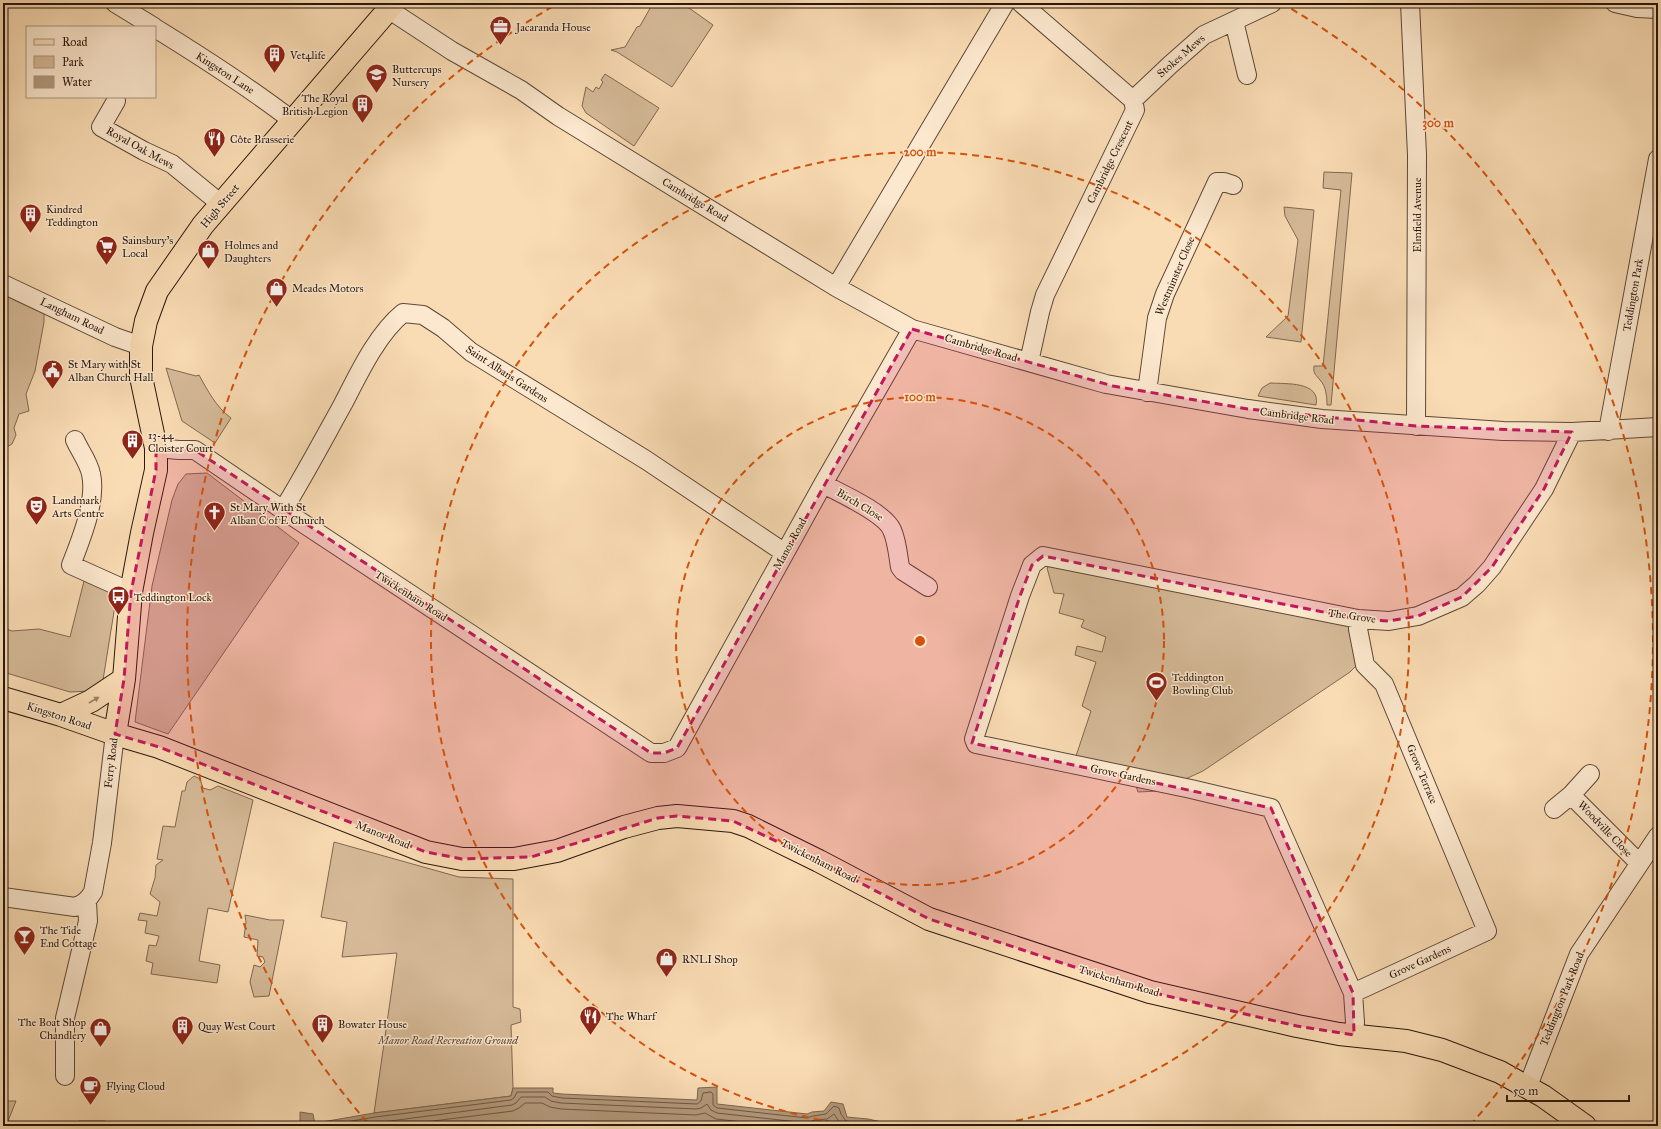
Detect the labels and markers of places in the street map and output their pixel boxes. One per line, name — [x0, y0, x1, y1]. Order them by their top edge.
office icon: Jacaranda House — [488, 14, 514, 47]
place label: Jacaranda House — [515, 21, 591, 35]
building icon: Vet4life — [261, 42, 287, 75]
place label: Vet4life — [289, 49, 326, 62]
school or university icon: Buttercups Nursery — [363, 62, 389, 95]
place label: Buttercups Nursery — [392, 63, 442, 89]
building icon: The Royal British Legion — [350, 91, 376, 124]
place label: The Royal British Legion — [282, 92, 348, 118]
restaurant icon: Côte Brasserie — [201, 126, 227, 159]
place label: Côte Brasserie — [230, 133, 295, 146]
building icon: Kindred Teddington — [18, 202, 44, 235]
place label: Kindred Teddington — [46, 203, 98, 229]
supermarket icon: Sainsbury's Local — [94, 233, 120, 266]
place label: Sainsbury's Local — [122, 234, 173, 260]
shop icon: Holmes and Daughters — [196, 238, 222, 271]
place label: Holmes and Daughters — [224, 239, 279, 265]
shop icon: Meades Motors — [263, 275, 289, 308]
place label: Meades Motors — [292, 282, 363, 295]
public building icon: St Mary with St Alban Church Hall — [39, 357, 65, 390]
place label: St Mary with St Alban Church Hall — [67, 358, 153, 384]
building icon: 13-44 Cloister Court — [119, 428, 145, 461]
place label: 13-44 Cloister Court — [148, 429, 213, 455]
theatre icon: Landmark Arts Centre — [24, 493, 50, 526]
place label: Landmark Arts Centre — [51, 494, 105, 520]
church icon: St Mary With St Alban C of E Church — [201, 500, 227, 533]
place label: St Mary With St Alban C of E Church — [229, 501, 325, 527]
bus stop icon: Teddington Lock — [106, 584, 132, 617]
place label: Teddington Lock — [134, 591, 213, 604]
centre of rings — [913, 634, 927, 648]
sports icon: Teddington Bowling Club — [1144, 670, 1170, 703]
place label: Teddington Bowling Club — [1172, 671, 1233, 697]
bar icon: The Tide End Cottage — [12, 923, 38, 956]
place label: The Tide End Cottage — [40, 924, 97, 950]
shop icon: RNLI Shop — [654, 946, 680, 979]
place label: RNLI Shop — [682, 953, 738, 966]
restaurant icon: The Wharf — [577, 1003, 603, 1036]
place label: The Wharf — [606, 1010, 658, 1023]
building icon: Bowater House — [310, 1011, 336, 1044]
building icon: Quay West Court — [170, 1013, 196, 1046]
shop icon: The Boat Shop Chandlery — [88, 1015, 114, 1048]
place label: The Boat Shop Chandlery — [18, 1016, 87, 1042]
place label: Bowater House — [338, 1018, 408, 1031]
place label: Quay West Court — [198, 1020, 276, 1033]
cafe icon: Flying Cloud — [77, 1073, 103, 1106]
place label: Flying Cloud — [106, 1080, 166, 1093]

